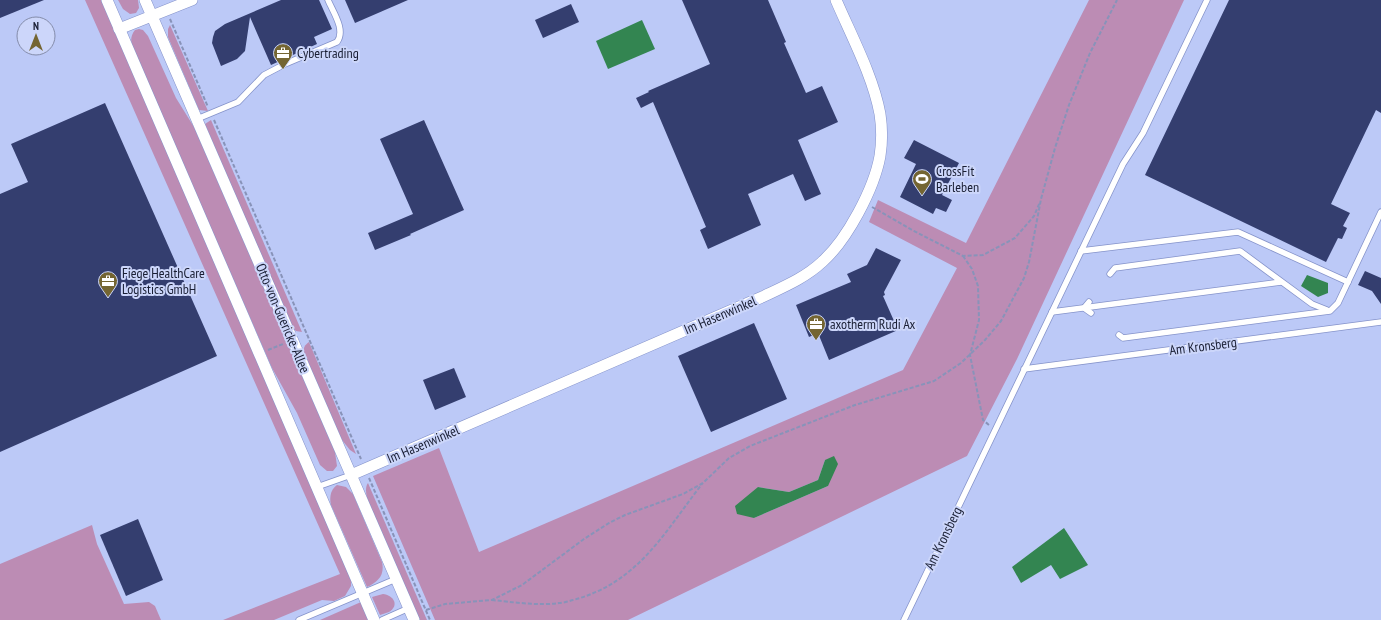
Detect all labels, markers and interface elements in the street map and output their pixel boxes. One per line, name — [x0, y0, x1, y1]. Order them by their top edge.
north arrow — [16, 16, 56, 56]
text: N — [33, 19, 39, 33]
office icon: Cybertrading — [272, 42, 294, 70]
place label: Cybertrading — [297, 44, 359, 62]
place label: CrossFit Barleben — [936, 162, 979, 196]
sports icon: CrossFit Barleben — [911, 168, 933, 196]
street label: Otto-von-Guericke-Allee — [252, 260, 314, 376]
place label: Fiege HealthCare Logistics GmbH — [122, 264, 205, 298]
office icon: Fiege HealthCare Logistics GmbH — [97, 270, 119, 298]
street label: Im Hasenwinkel — [681, 291, 760, 338]
office icon: axotherm Rudi Ax — [805, 313, 827, 341]
place label: axotherm Rudi Ax — [830, 315, 916, 333]
street label: Am Kronsberg — [1168, 333, 1238, 359]
street label: Im Hasenwinkel — [384, 420, 463, 467]
street label: Am Kronsberg — [920, 504, 966, 572]

